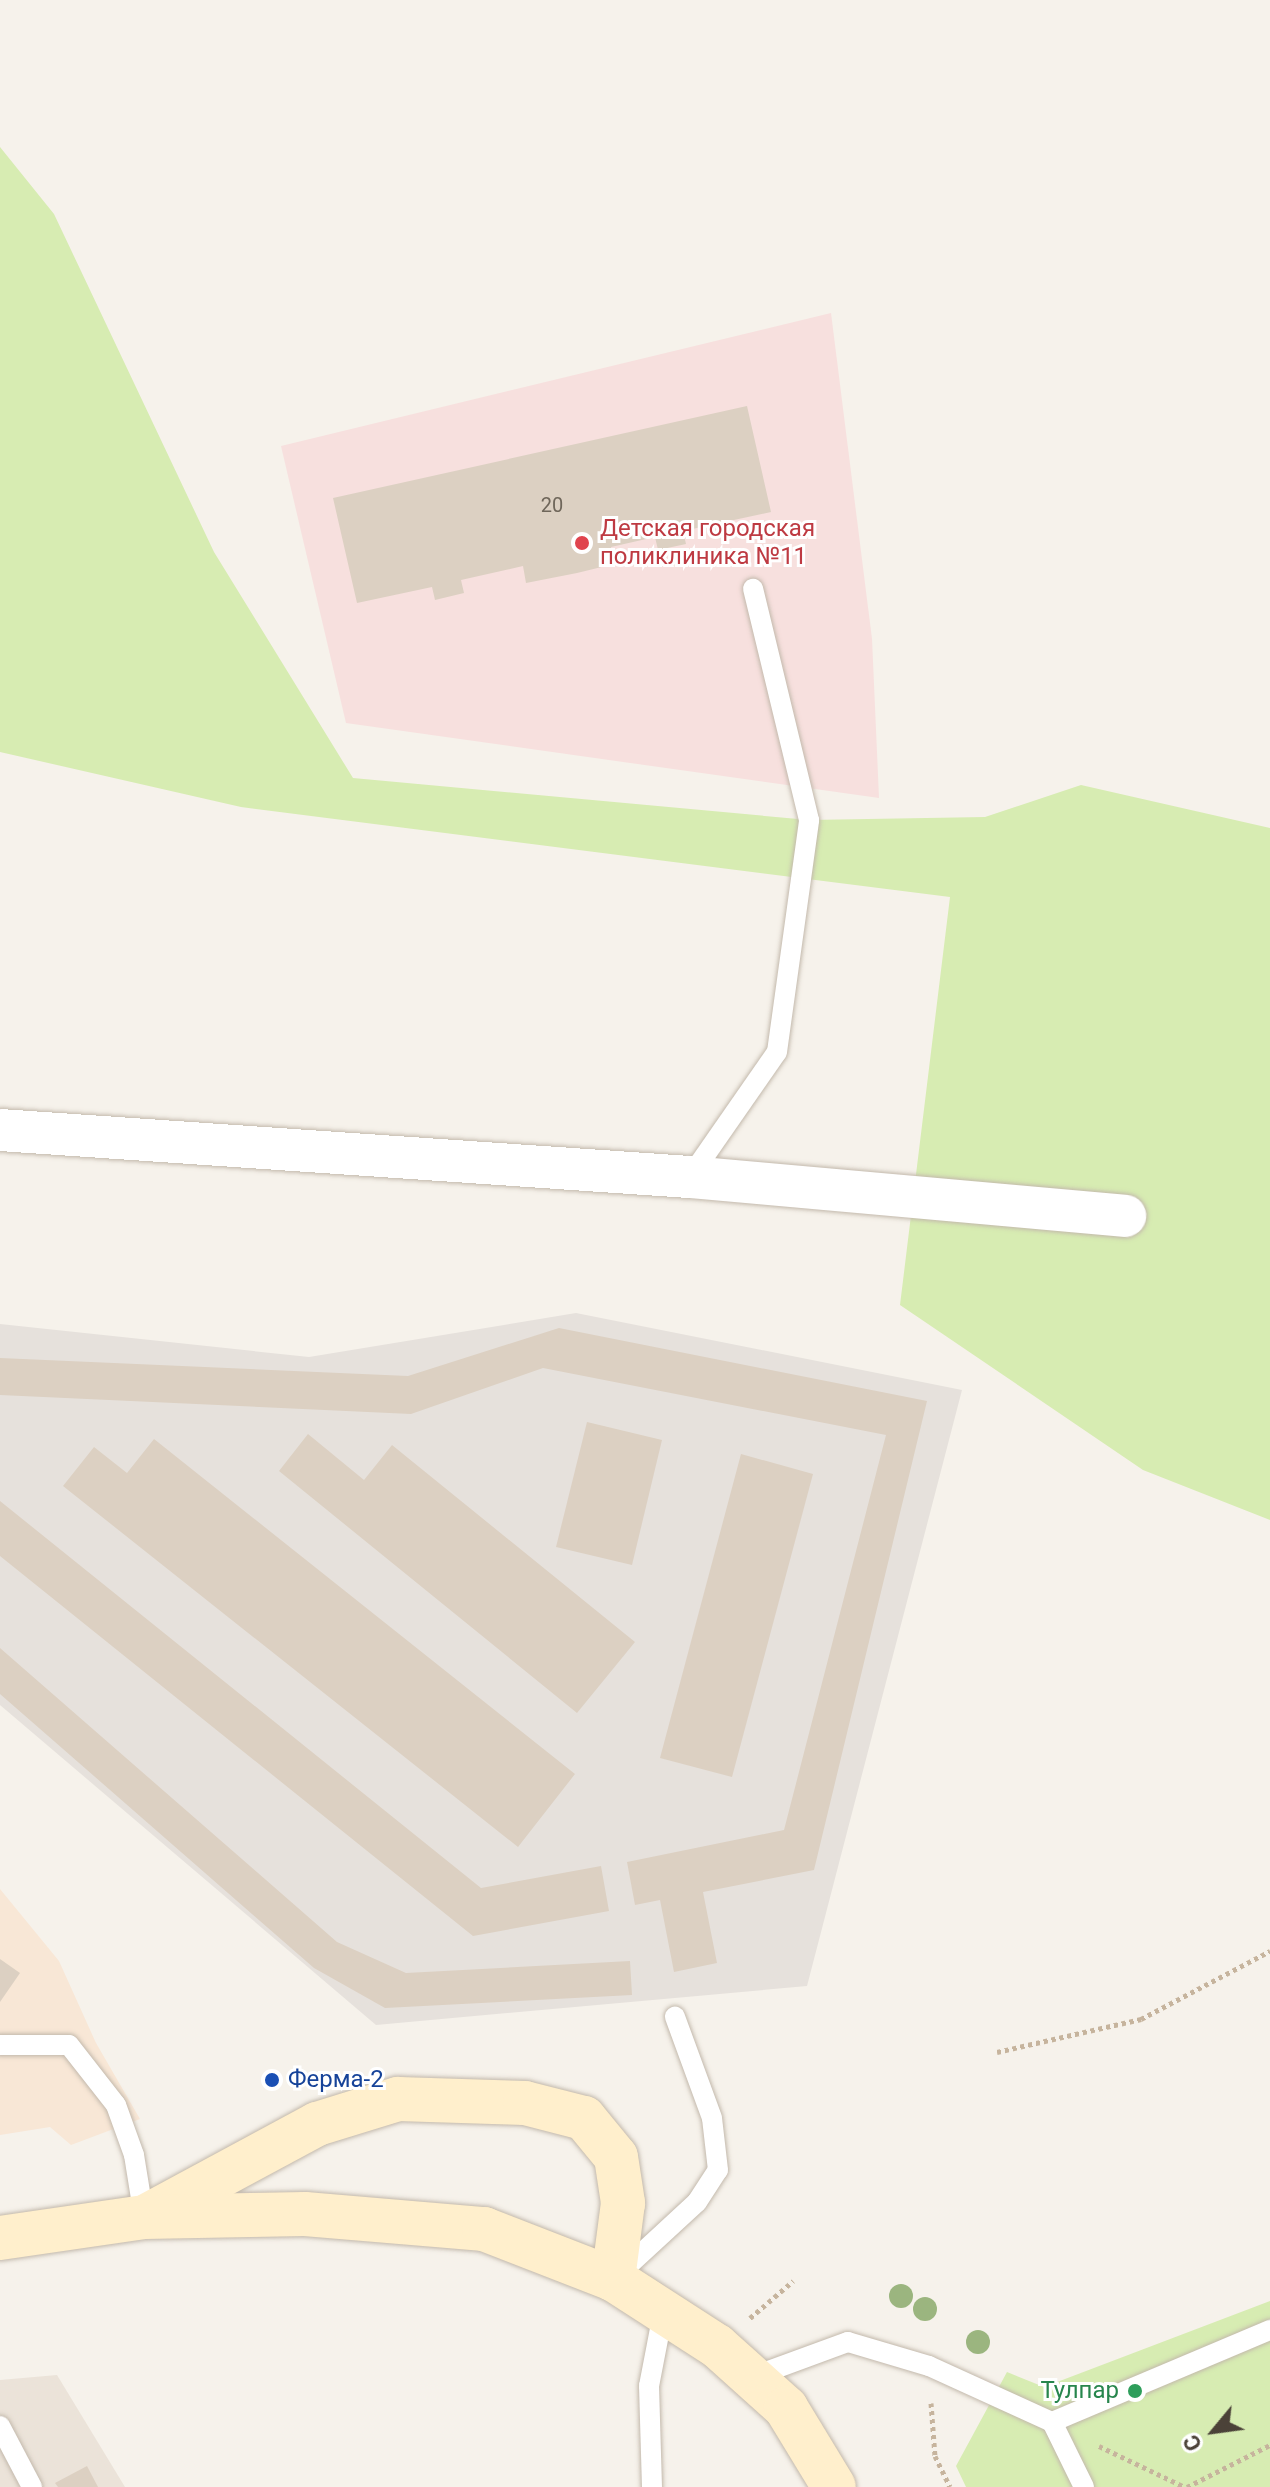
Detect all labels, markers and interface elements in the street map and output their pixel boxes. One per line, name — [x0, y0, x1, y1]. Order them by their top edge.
house number: 20 — [541, 493, 563, 517]
place label: Детская городская поликлиника №11 — [600, 515, 815, 571]
marker: Детская городская поликлиника №11 — [571, 532, 593, 554]
place label: Ферма-2 — [288, 2066, 384, 2094]
marker: Ферма-2 — [263, 2071, 281, 2089]
place label: Тулпар — [1040, 2377, 1119, 2405]
marker: Тулпар — [1126, 2382, 1144, 2400]
north arrow — [1174, 2391, 1254, 2471]
text: С — [1178, 2431, 1207, 2455]

